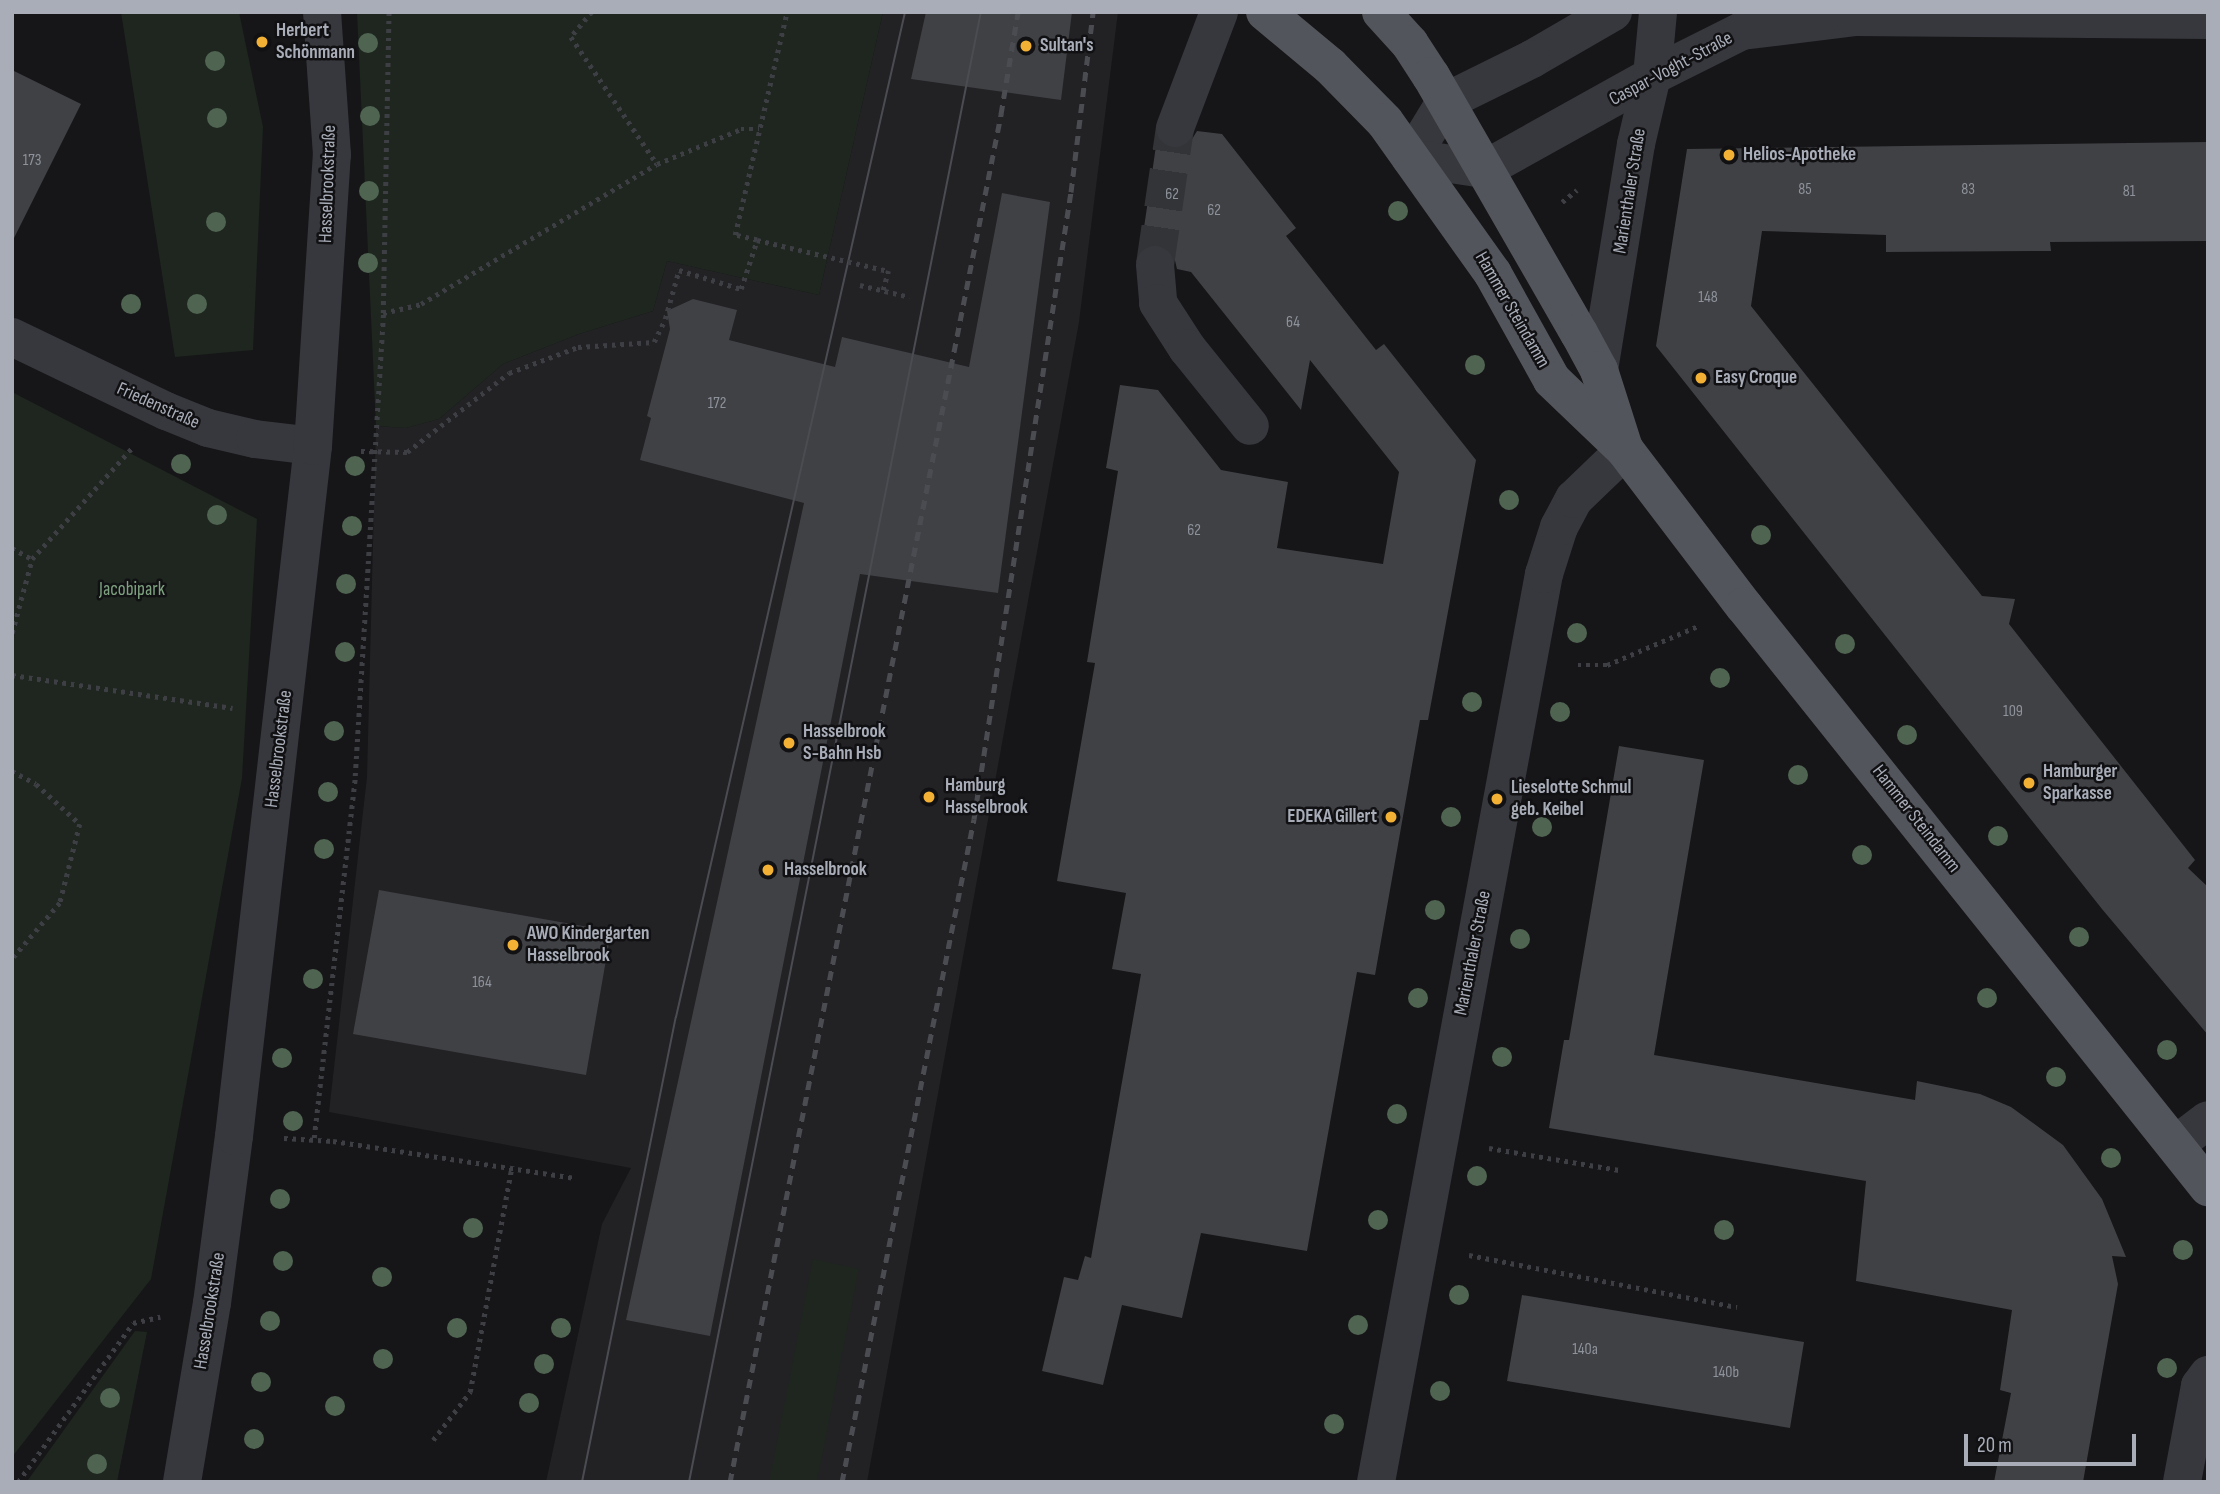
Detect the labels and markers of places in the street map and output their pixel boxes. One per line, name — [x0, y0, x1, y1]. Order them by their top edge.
place label: Herbert Schönmann — [276, 20, 355, 64]
marker: Herbert Schönmann — [254, 34, 270, 50]
place label: Sultan's — [1040, 35, 1093, 57]
marker: Sultan's — [1018, 38, 1034, 54]
place label: Helios-Apotheke — [1743, 144, 1856, 166]
marker: Helios-Apotheke — [1721, 147, 1737, 163]
place label: Easy Croque — [1715, 367, 1797, 389]
marker: Easy Croque — [1693, 370, 1709, 386]
place label: Hasselbrook S-Bahn Hsb — [803, 721, 886, 765]
marker: Hasselbrook S-Bahn Hsb — [781, 735, 797, 751]
place label: Hamburger Sparkasse — [2043, 761, 2117, 805]
place label: Hamburg Hasselbrook — [945, 775, 1028, 819]
marker: Hamburger Sparkasse — [2021, 775, 2037, 791]
place label: Lieselotte Schmul geb. Keibel — [1511, 777, 1631, 821]
marker: Hamburg Hasselbrook — [919, 787, 939, 807]
marker: Lieselotte Schmul geb. Keibel — [1489, 791, 1505, 807]
place label: EDEKA Gillert — [1287, 806, 1377, 828]
marker: EDEKA Gillert — [1383, 809, 1399, 825]
place label: Hasselbrook — [784, 859, 867, 881]
marker: Hasselbrook — [758, 860, 778, 880]
place label: AWO Kindergarten Hasselbrook — [527, 923, 649, 967]
marker: AWO Kindergarten Hasselbrook — [505, 937, 521, 953]

